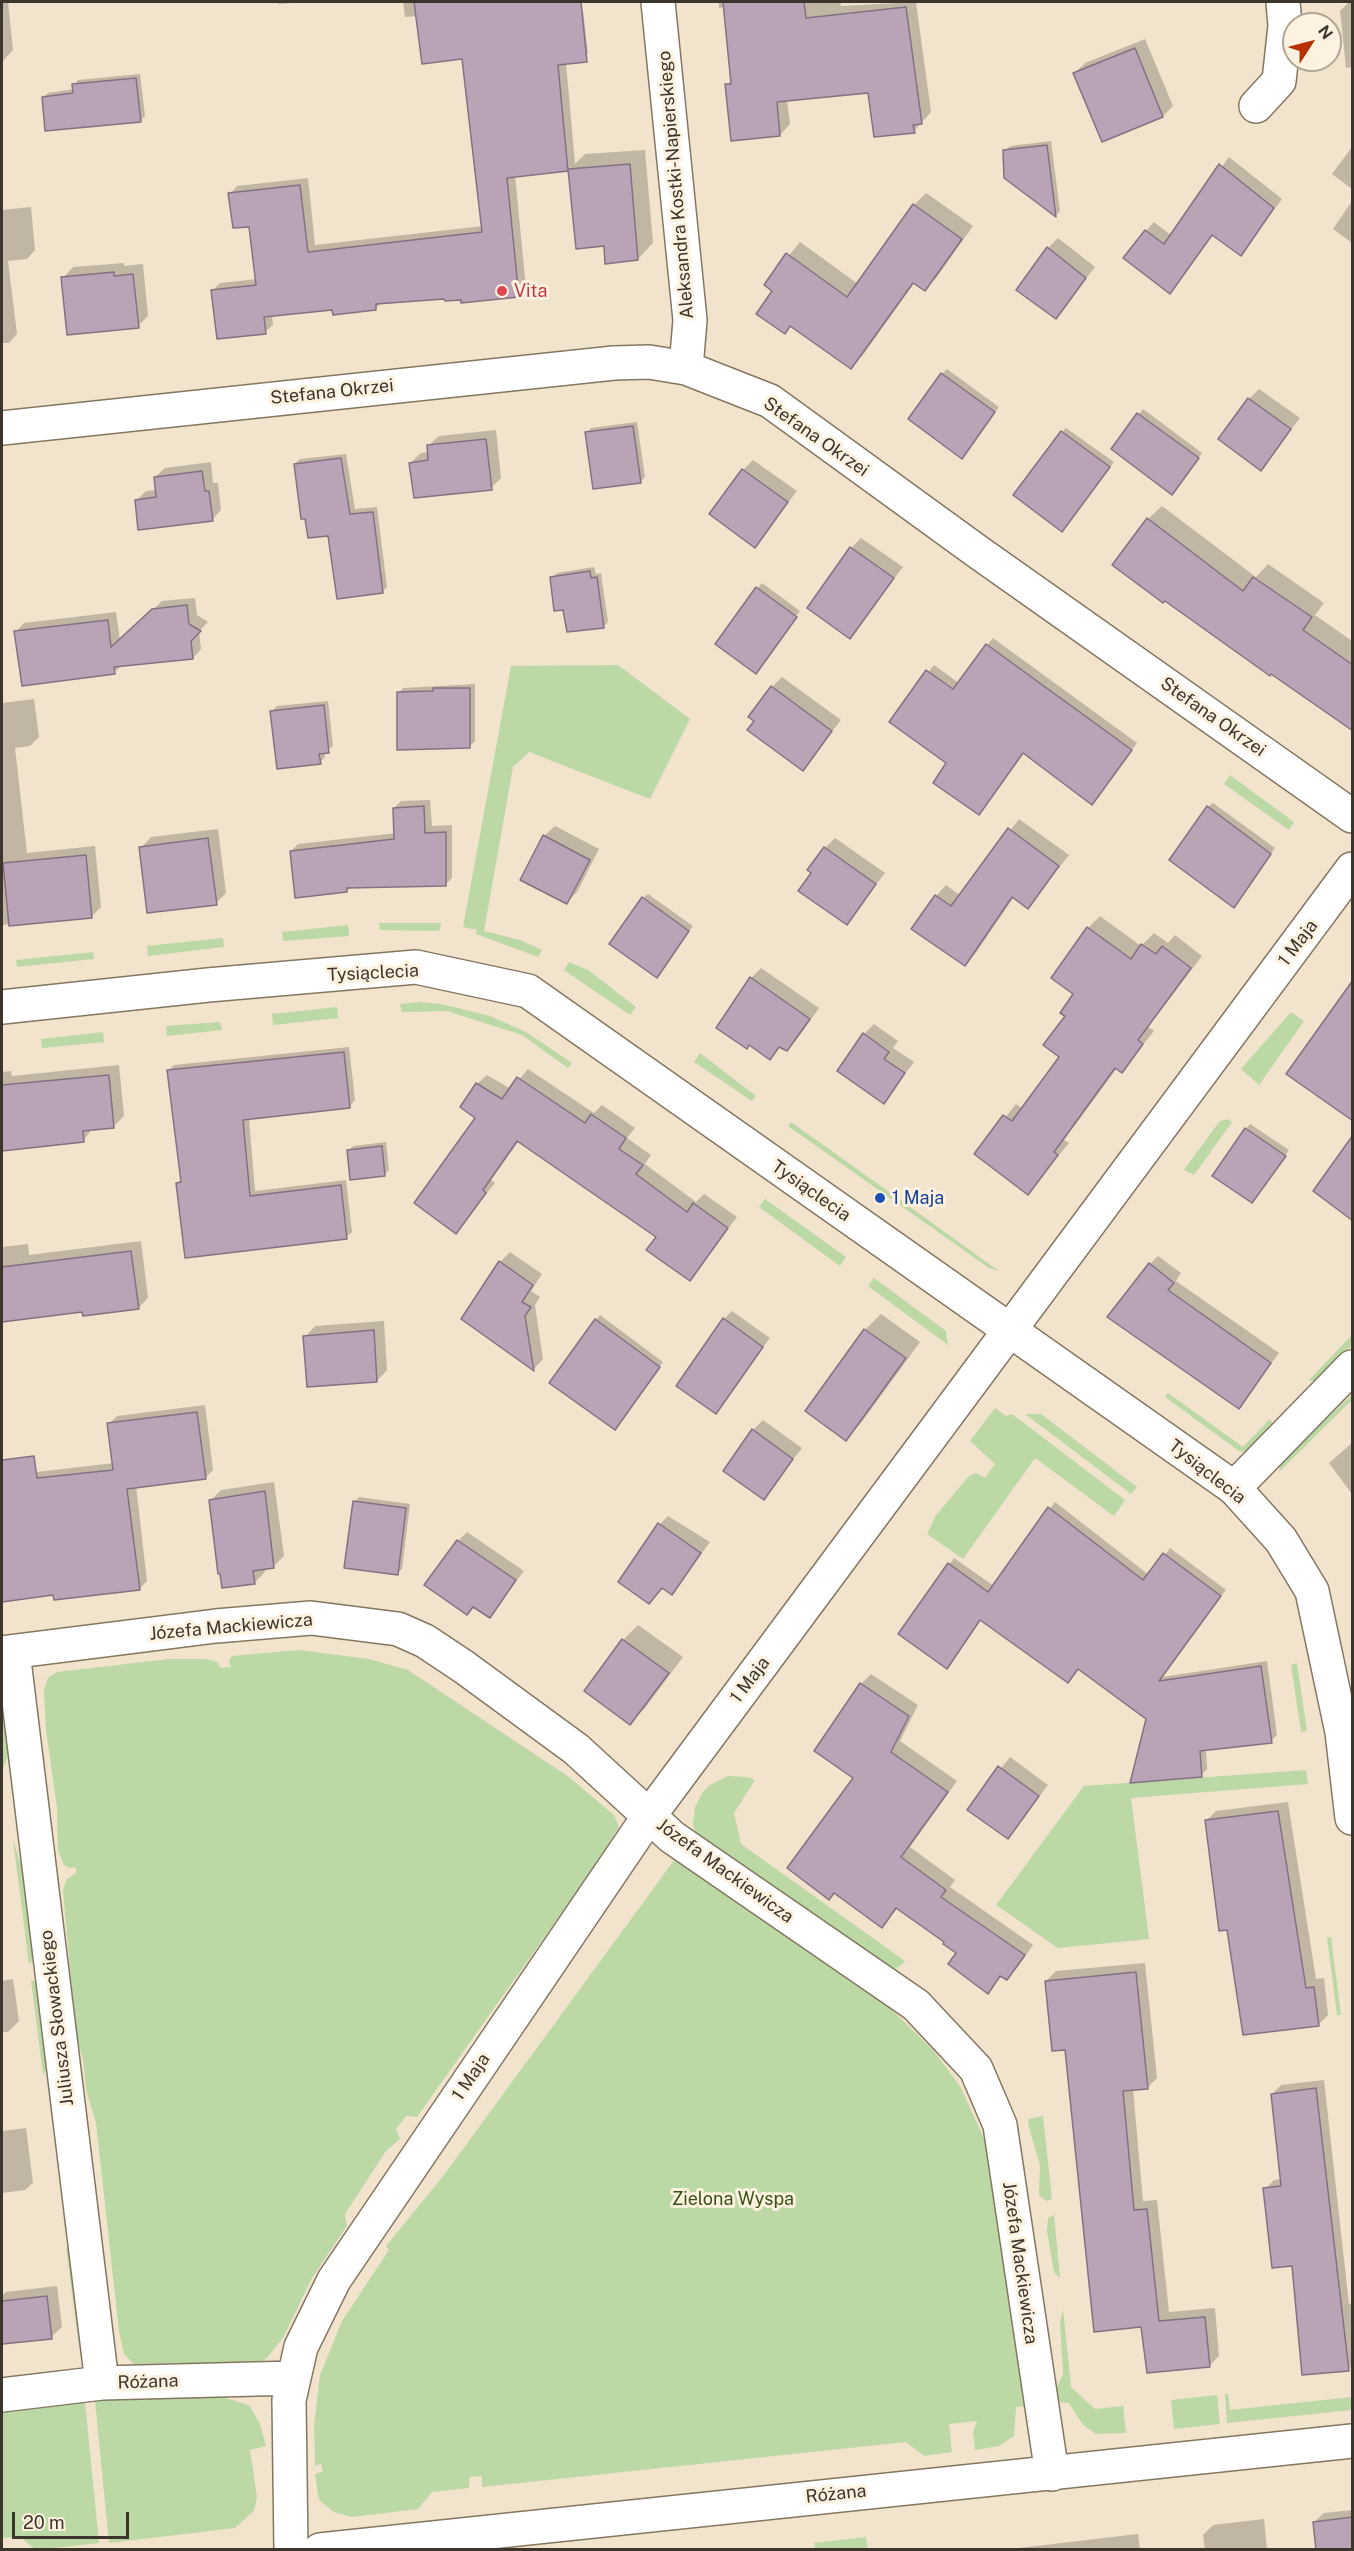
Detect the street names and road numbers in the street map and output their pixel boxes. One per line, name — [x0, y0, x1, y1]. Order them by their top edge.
street label: Aleksandra Kostki-Napierskiego — [654, 50, 698, 320]
street label: Stefana Okrzei — [269, 375, 395, 409]
street label: Stefana Okrzei — [759, 393, 873, 481]
street label: Stefana Okrzei — [1156, 673, 1270, 761]
street label: 1 Maja — [1274, 916, 1322, 970]
street label: Tysiąclecia — [327, 960, 419, 986]
street label: Tysiąclecia — [767, 1156, 855, 1226]
street label: Tysiąclecia — [1164, 1435, 1250, 1509]
street label: Józefa Mackiewicza — [148, 1609, 314, 1645]
street label: 1 Maja — [726, 1653, 774, 1707]
street label: Józefa Mackiewicza — [652, 1814, 798, 1928]
street label: Juliusza Słowackiego — [35, 1929, 79, 2107]
street label: 1 Maja — [447, 2049, 495, 2105]
street label: Józefa Mackiewicza — [998, 2180, 1042, 2346]
street label: Różana — [117, 2370, 179, 2394]
street label: Różana — [805, 2480, 867, 2508]

